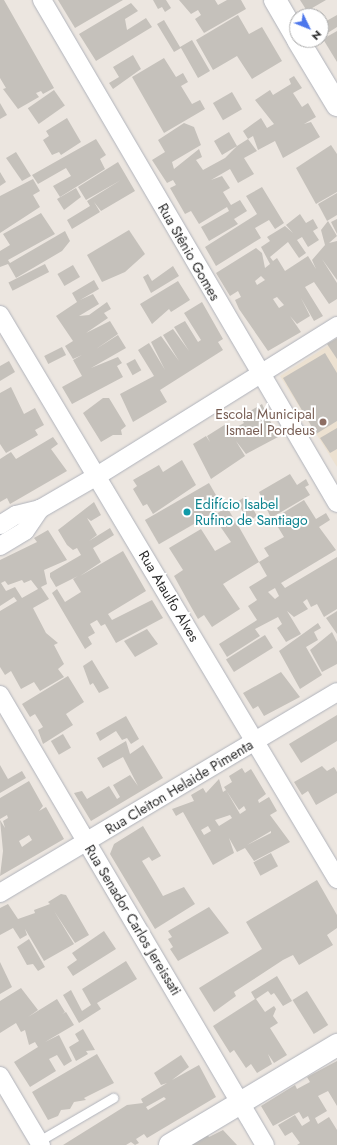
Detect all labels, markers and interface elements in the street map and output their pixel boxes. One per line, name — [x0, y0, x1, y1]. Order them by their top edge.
north arrow — [289, 8, 329, 48]
text: N — [308, 27, 326, 44]
street label: Rua Stênio Gomes — [154, 200, 224, 304]
place label: Escola Municipal Ismael Pordeus — [215, 406, 315, 438]
marker: Escola Municipal Ismael Pordeus — [318, 417, 328, 427]
place label: Edifício Isabel Rufino de Santiago — [195, 496, 308, 528]
marker: Edifício Isabel Rufino de Santiago — [182, 507, 192, 517]
street label: Rua Ataulfo Alves — [135, 547, 203, 645]
street label: Rua Cleiton Helaide Pimenta — [102, 736, 256, 838]
street label: Rua Senador Carlos Jereissati — [81, 842, 185, 998]

